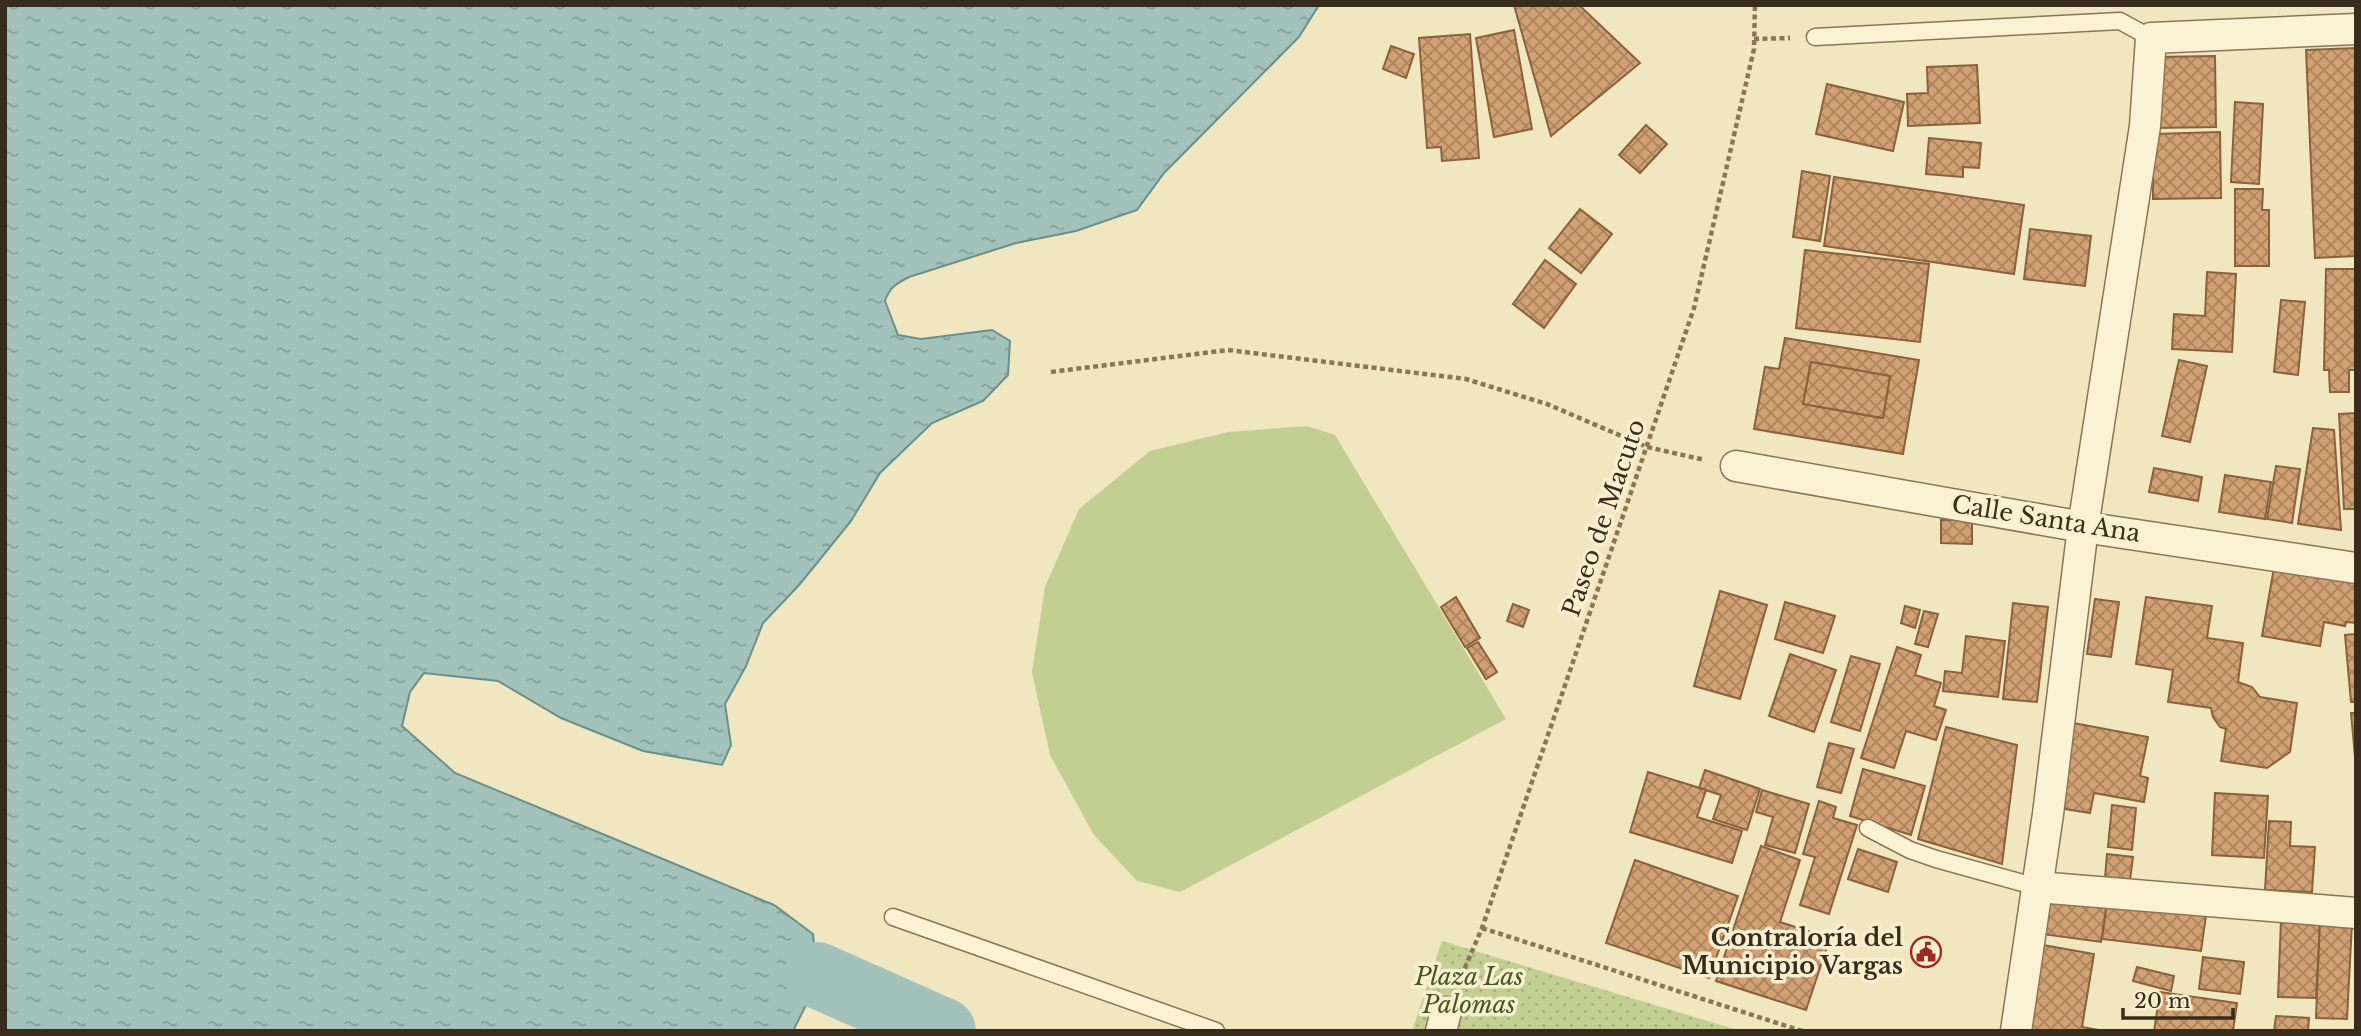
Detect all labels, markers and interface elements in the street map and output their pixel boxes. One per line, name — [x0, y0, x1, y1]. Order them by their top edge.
street label: Paseo de Macuto — [1556, 415, 1651, 620]
street label: Calle Santa Ana — [1950, 489, 2143, 548]
place label: Contraloría del Municipio Vargas — [1682, 923, 1903, 980]
public building icon: Contraloría del Municipio Vargas — [1909, 935, 1943, 969]
park label: Plaza Las Palomas — [1414, 962, 1523, 1019]
scale bar — [2123, 976, 2233, 1020]
text: 20 m — [2134, 988, 2191, 1014]

